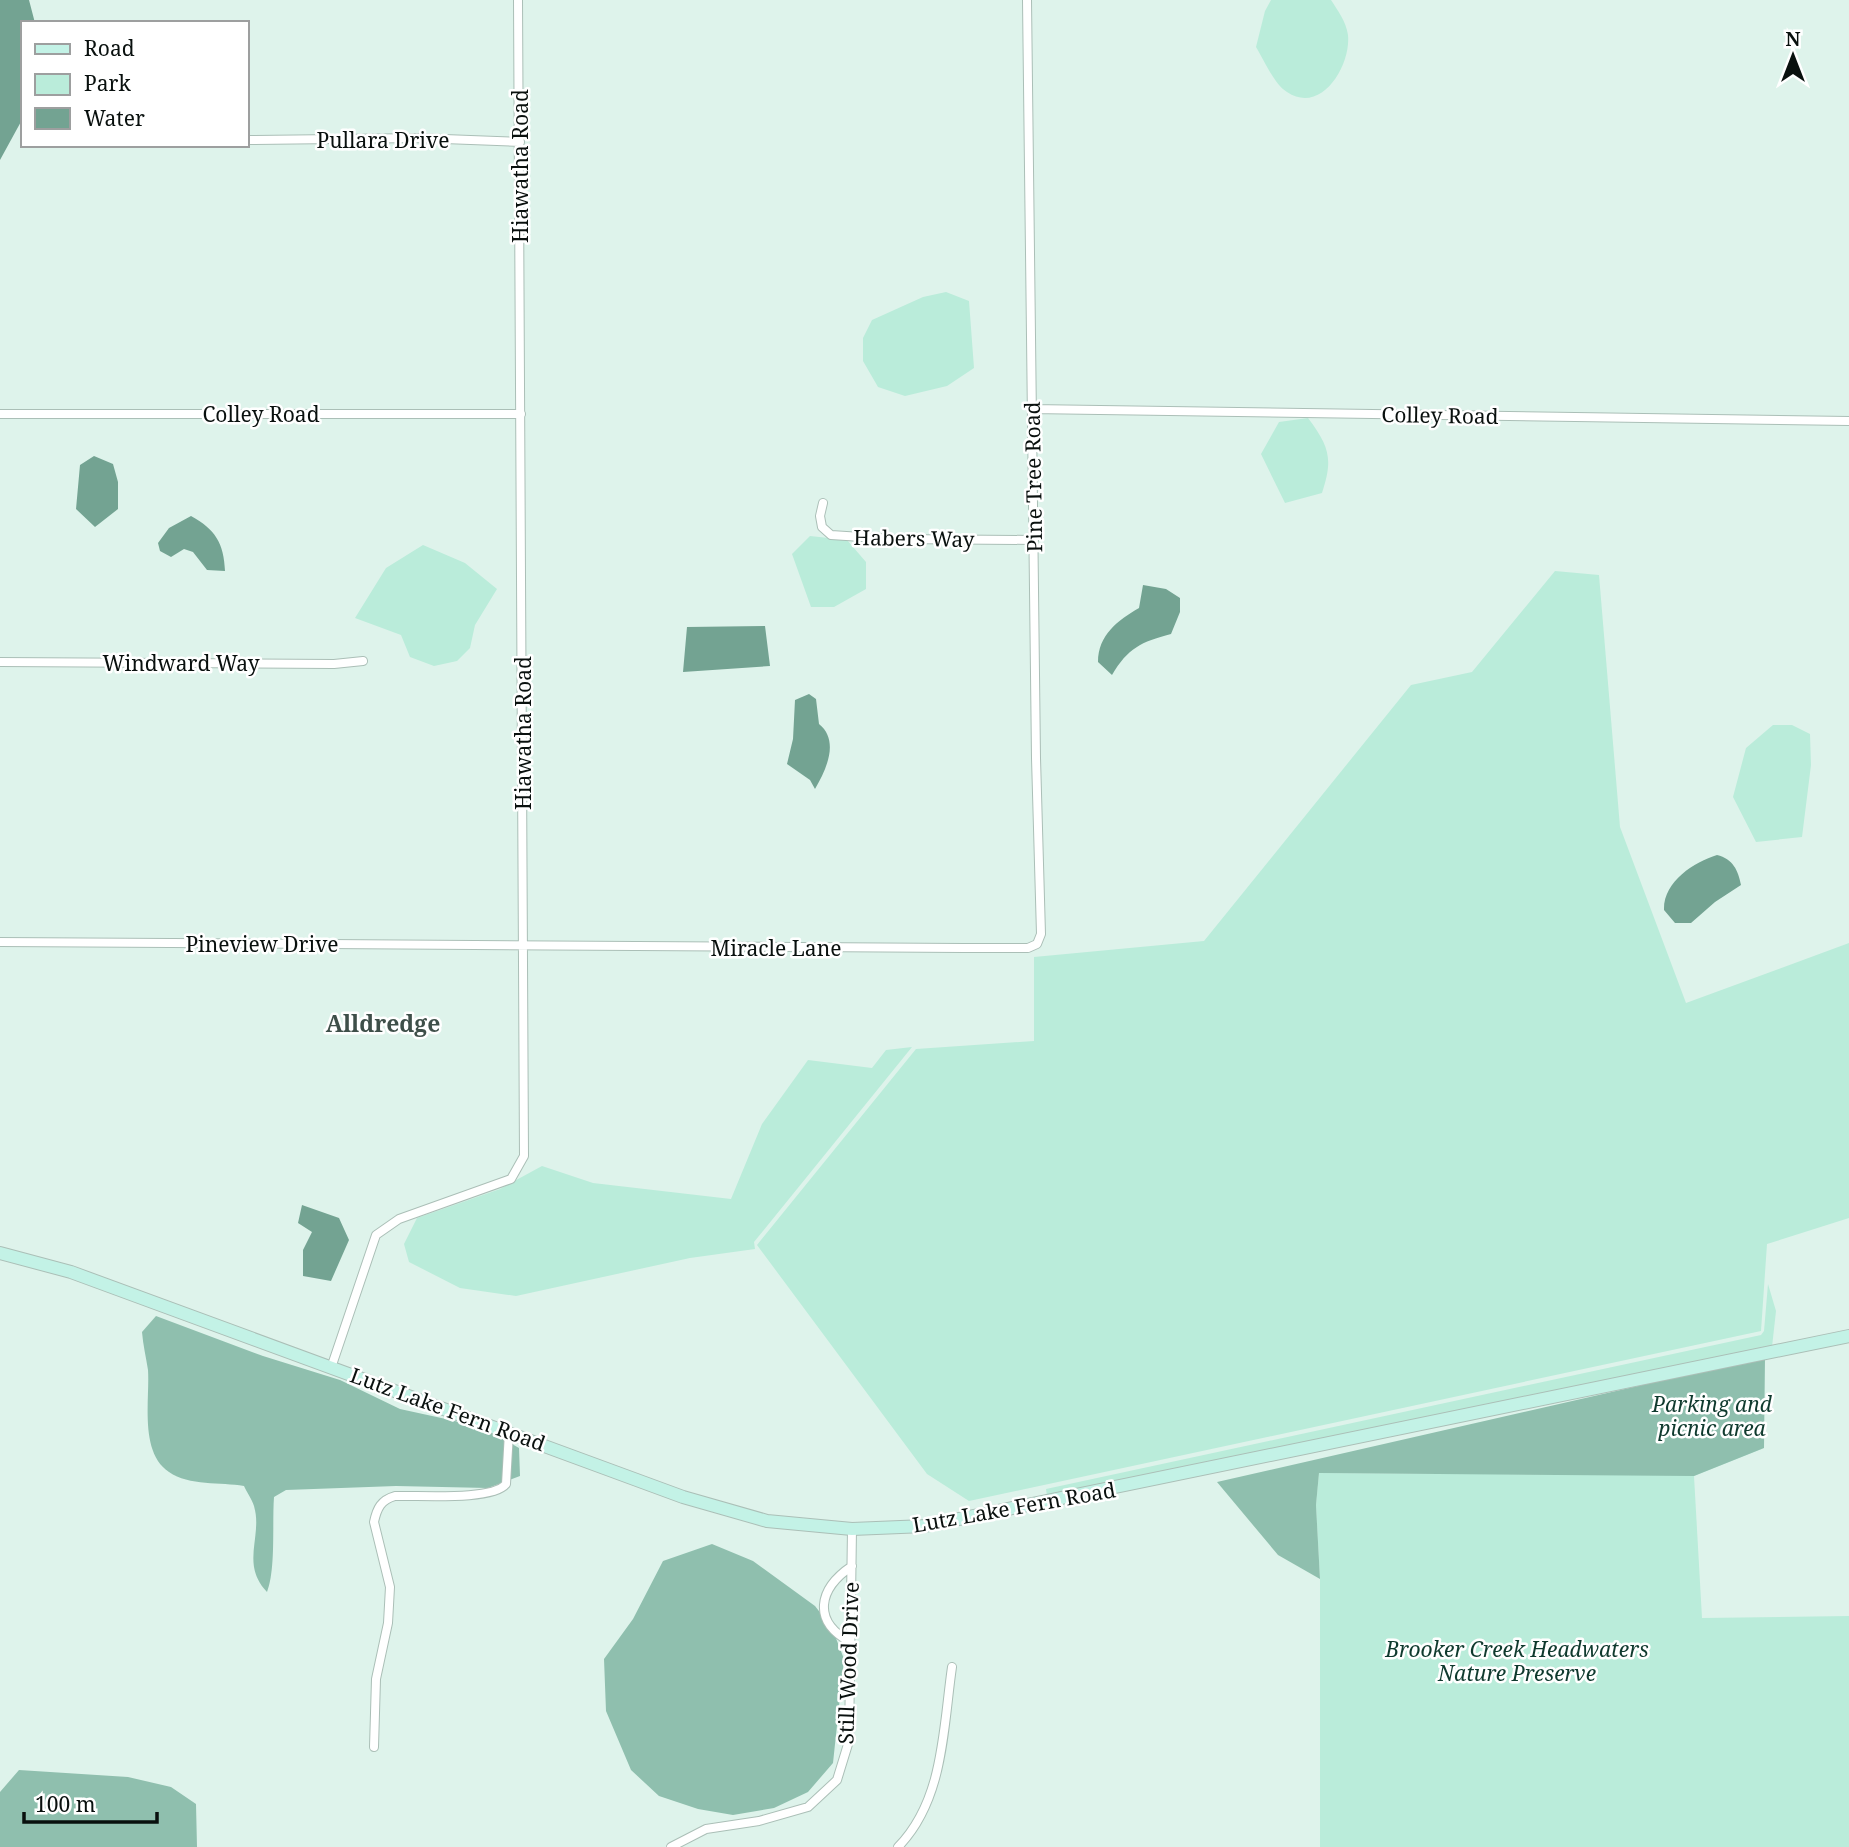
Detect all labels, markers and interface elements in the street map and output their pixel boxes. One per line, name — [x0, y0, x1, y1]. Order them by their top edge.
legend — [21, 21, 248, 147]
north arrow — [1758, 21, 1828, 91]
text: N — [1786, 26, 1801, 52]
text: Road — [84, 34, 135, 62]
text: Park — [84, 69, 131, 97]
street label: Hiawatha Road — [506, 89, 534, 243]
text: Water — [84, 104, 145, 132]
street label: Pullara Drive — [317, 126, 449, 154]
street label: Colley Road — [202, 400, 320, 428]
street label: Colley Road — [1381, 400, 1499, 430]
street label: Pine Tree Road — [1018, 401, 1048, 553]
street label: Habers Way — [853, 523, 975, 553]
street label: Windward Way — [102, 649, 260, 677]
street label: Hiawatha Road — [509, 656, 537, 810]
street label: Pineview Drive — [185, 930, 339, 958]
street label: Miracle Lane — [711, 934, 841, 962]
district label: Alldredge — [326, 1007, 440, 1039]
street label: Lutz Lake Fern Road — [347, 1361, 550, 1457]
park label: Parking and picnic area — [1651, 1390, 1773, 1442]
street label: Lutz Lake Fern Road — [910, 1475, 1118, 1539]
street label: Still Wood Drive — [831, 1581, 865, 1745]
park label: Brooker Creek Headwaters Nature Preserve — [1384, 1635, 1649, 1687]
scale bar — [24, 1780, 158, 1824]
text: 100 m — [35, 1790, 96, 1818]

